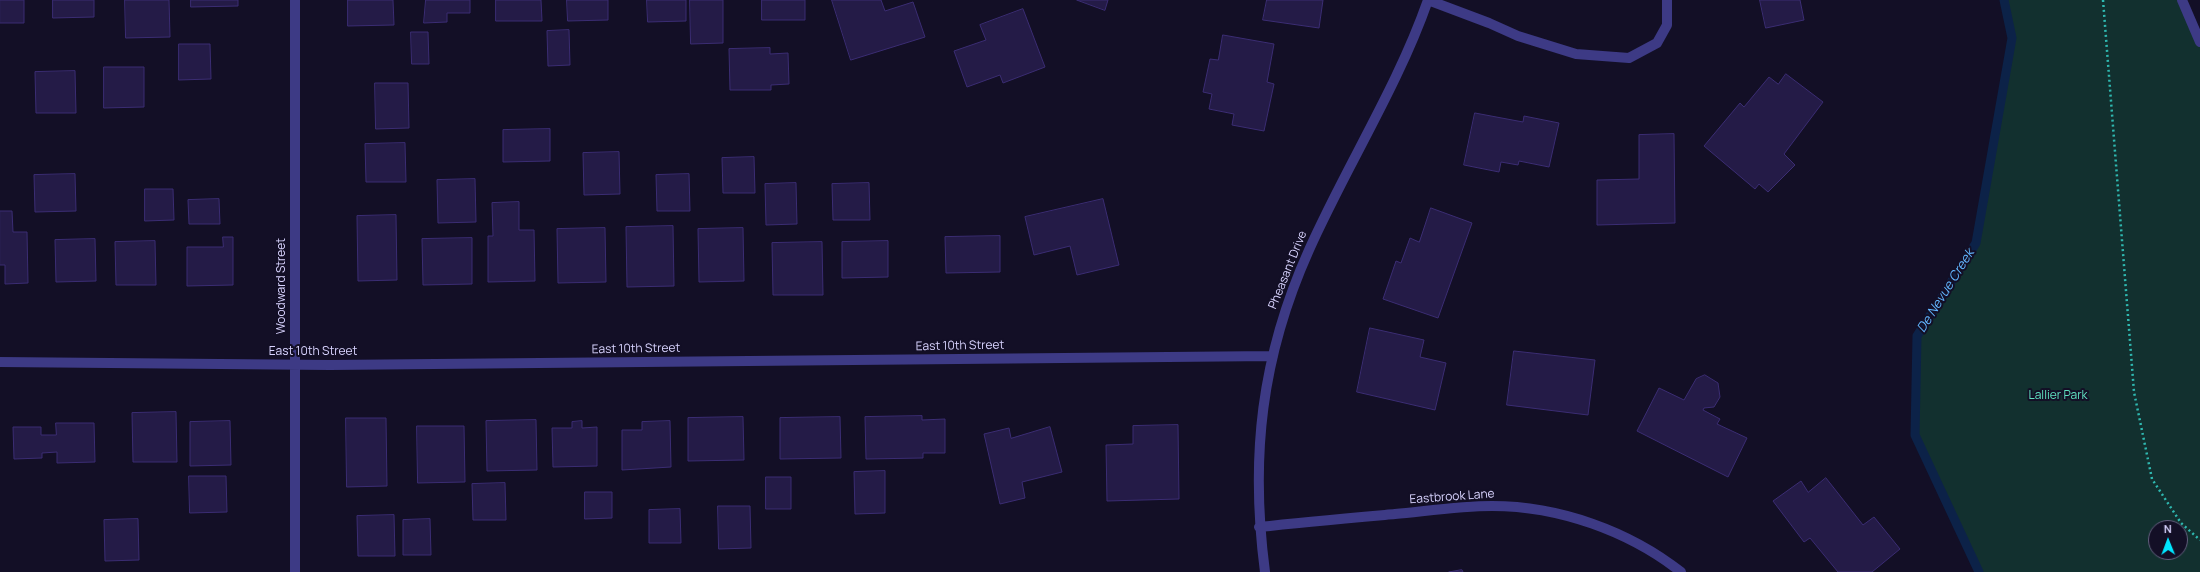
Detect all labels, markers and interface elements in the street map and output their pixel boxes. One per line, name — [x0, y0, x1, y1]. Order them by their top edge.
street label: Pheasant Drive — [1266, 229, 1310, 311]
street label: Woodward Street — [275, 238, 289, 334]
water label: De Nevue Creek — [1914, 247, 1978, 335]
street label: East 10th Street — [916, 338, 1004, 354]
street label: East 10th Street — [592, 341, 680, 357]
street label: East 10th Street — [269, 345, 357, 359]
park label: Lallier Park — [2029, 389, 2087, 403]
street label: Eastbrook Lane — [1409, 487, 1495, 507]
north arrow — [2148, 520, 2188, 560]
text: N — [2164, 521, 2172, 536]

